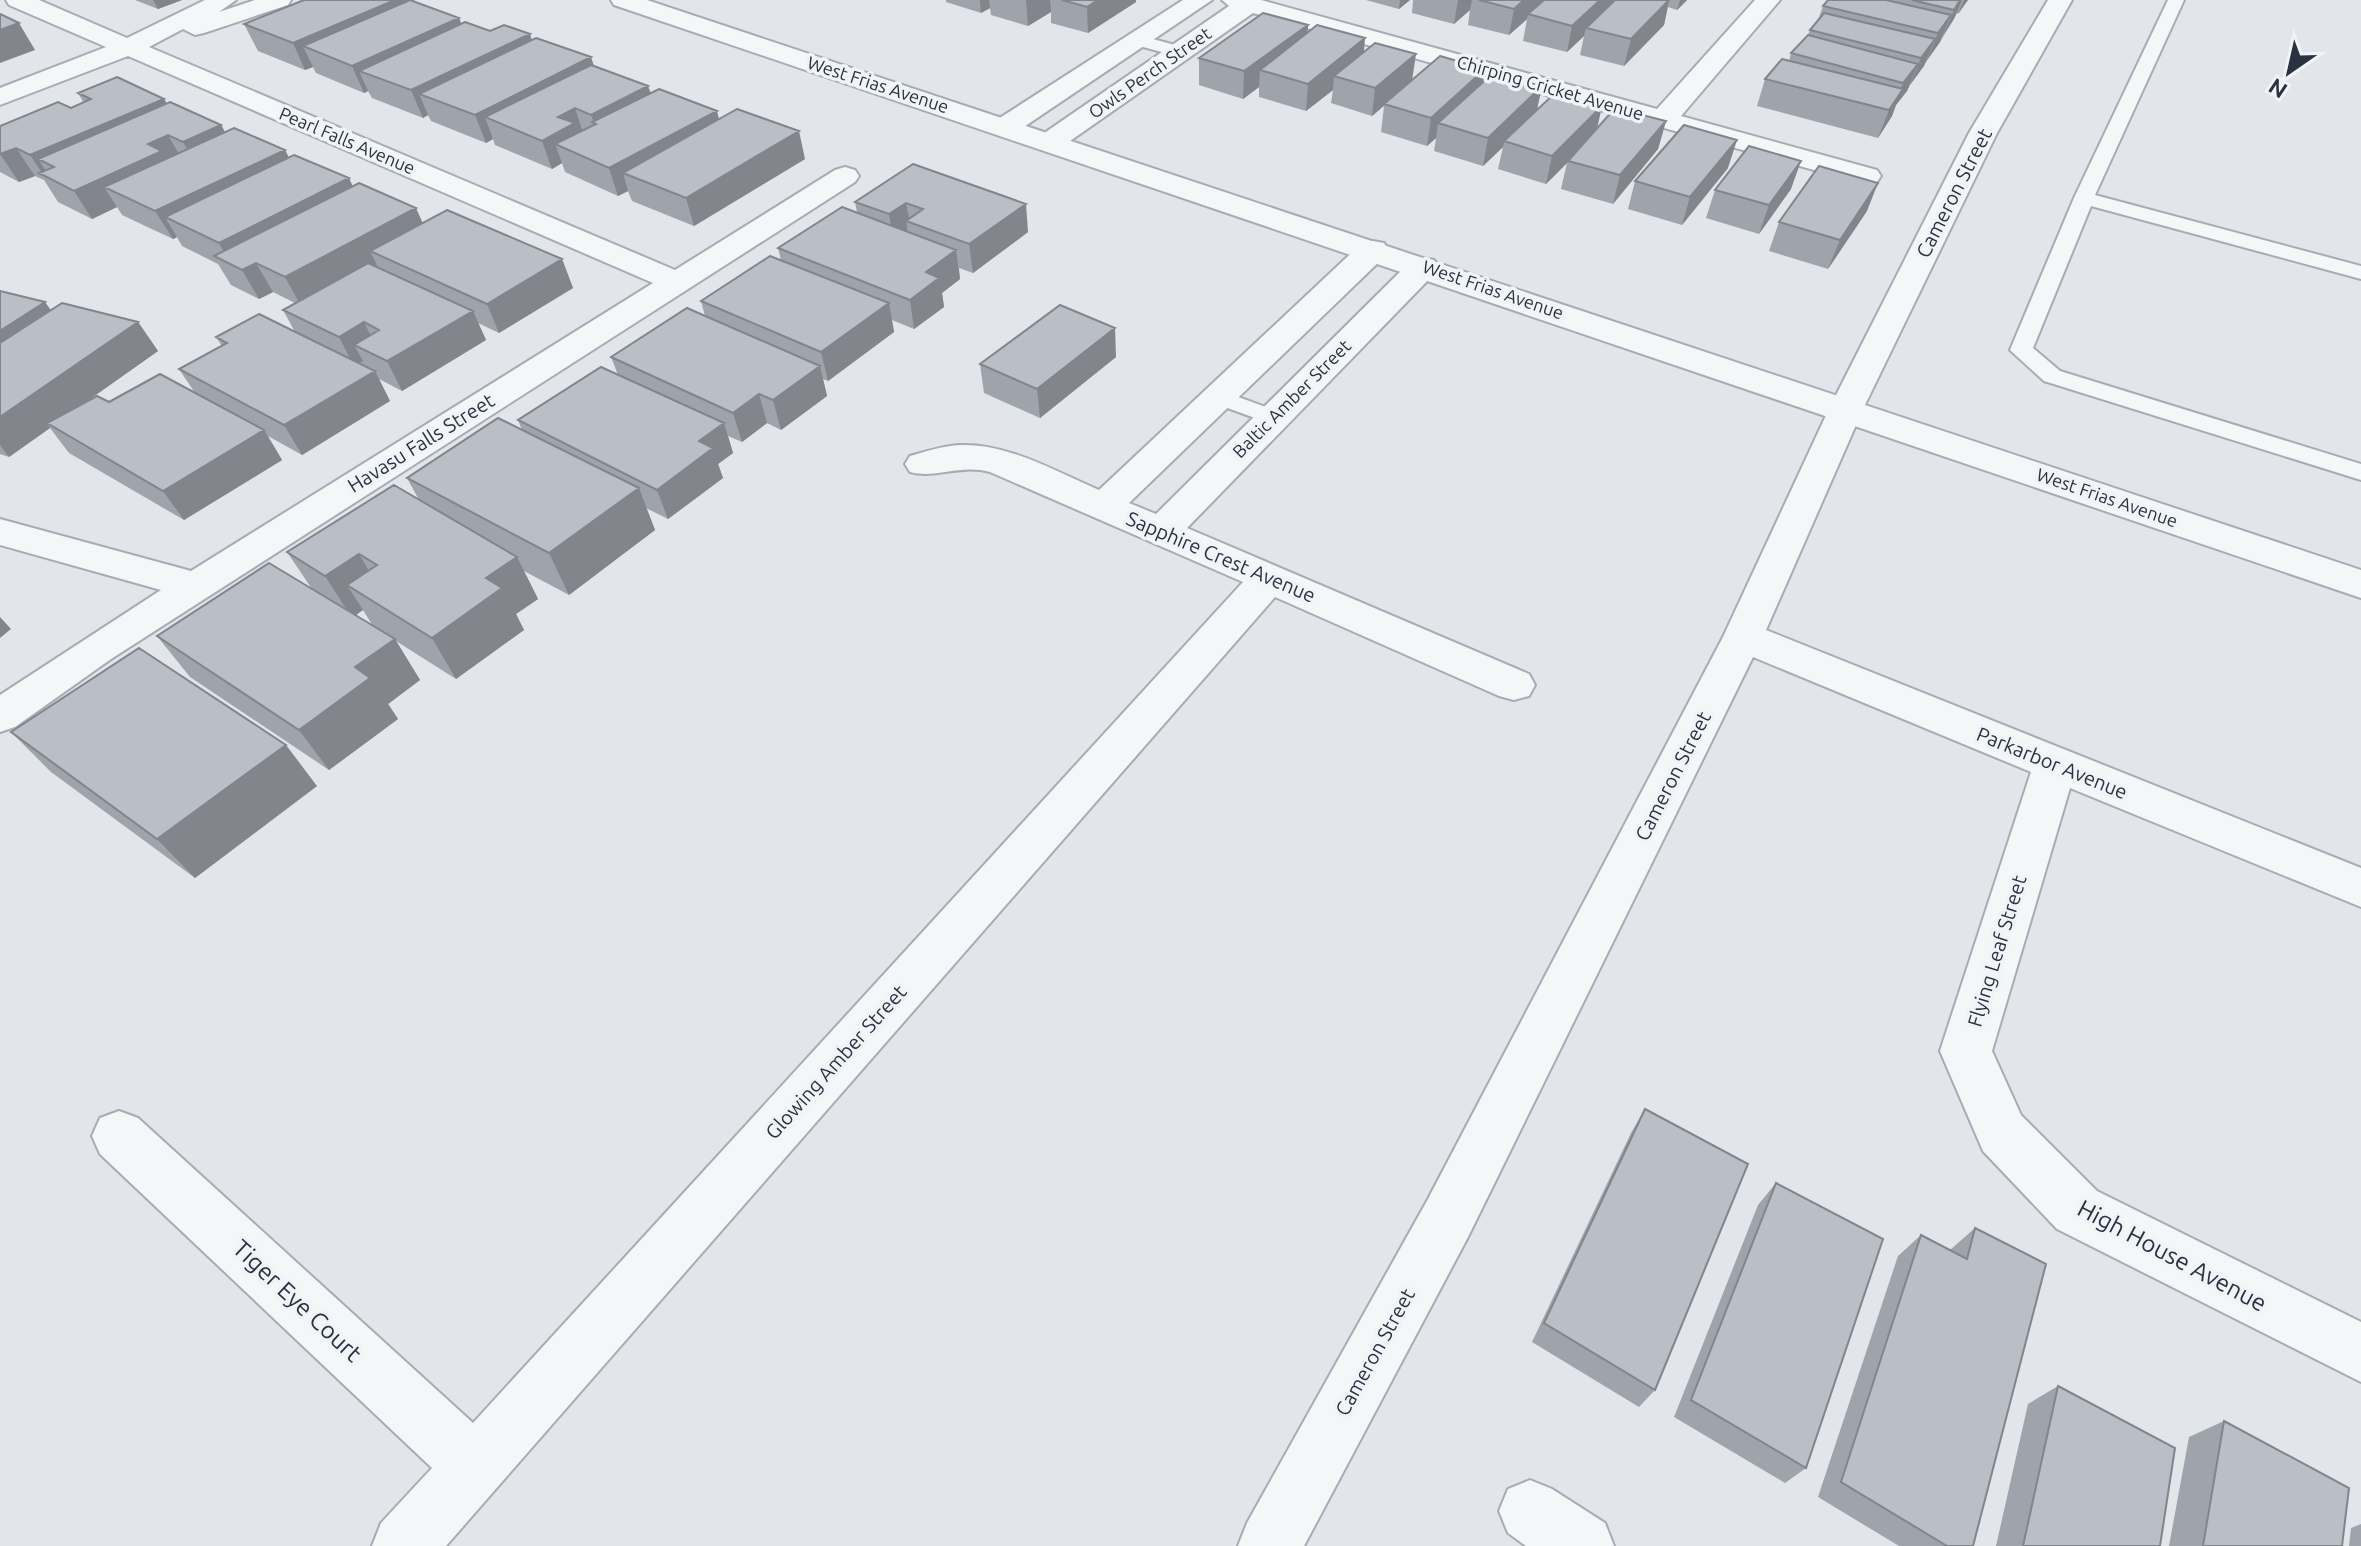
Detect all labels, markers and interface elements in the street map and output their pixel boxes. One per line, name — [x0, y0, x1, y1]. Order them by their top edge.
street label: Owls Perch Street — [1084, 22, 1214, 122]
north arrow — [2249, 32, 2329, 112]
street label: Chirping Cricket Avenue — [1455, 51, 1646, 123]
street label: West Frias Avenue — [805, 52, 952, 116]
text: N — [2264, 74, 2291, 104]
street label: Pearl Falls Avenue — [277, 102, 418, 178]
street label: Cameron Street — [1911, 124, 1996, 261]
street label: West Frias Avenue — [1420, 256, 1566, 323]
street label: Baltic Amber Street — [1228, 335, 1354, 461]
street label: Havasu Falls Street — [343, 388, 498, 497]
street label: West Frias Avenue — [2034, 464, 2180, 531]
street label: Sapphire Crest Avenue — [1123, 506, 1319, 607]
street label: Cameron Street — [1630, 707, 1715, 844]
street label: Parkarbor Avenue — [1973, 722, 2131, 803]
street label: Flying Leaf Street — [1963, 872, 2031, 1029]
street label: Glowing Amber Street — [760, 980, 911, 1143]
street label: High House Avenue — [2073, 1194, 2271, 1317]
street label: Tiger Eye Court — [228, 1234, 368, 1367]
street label: Cameron Street — [1330, 1284, 1419, 1419]

